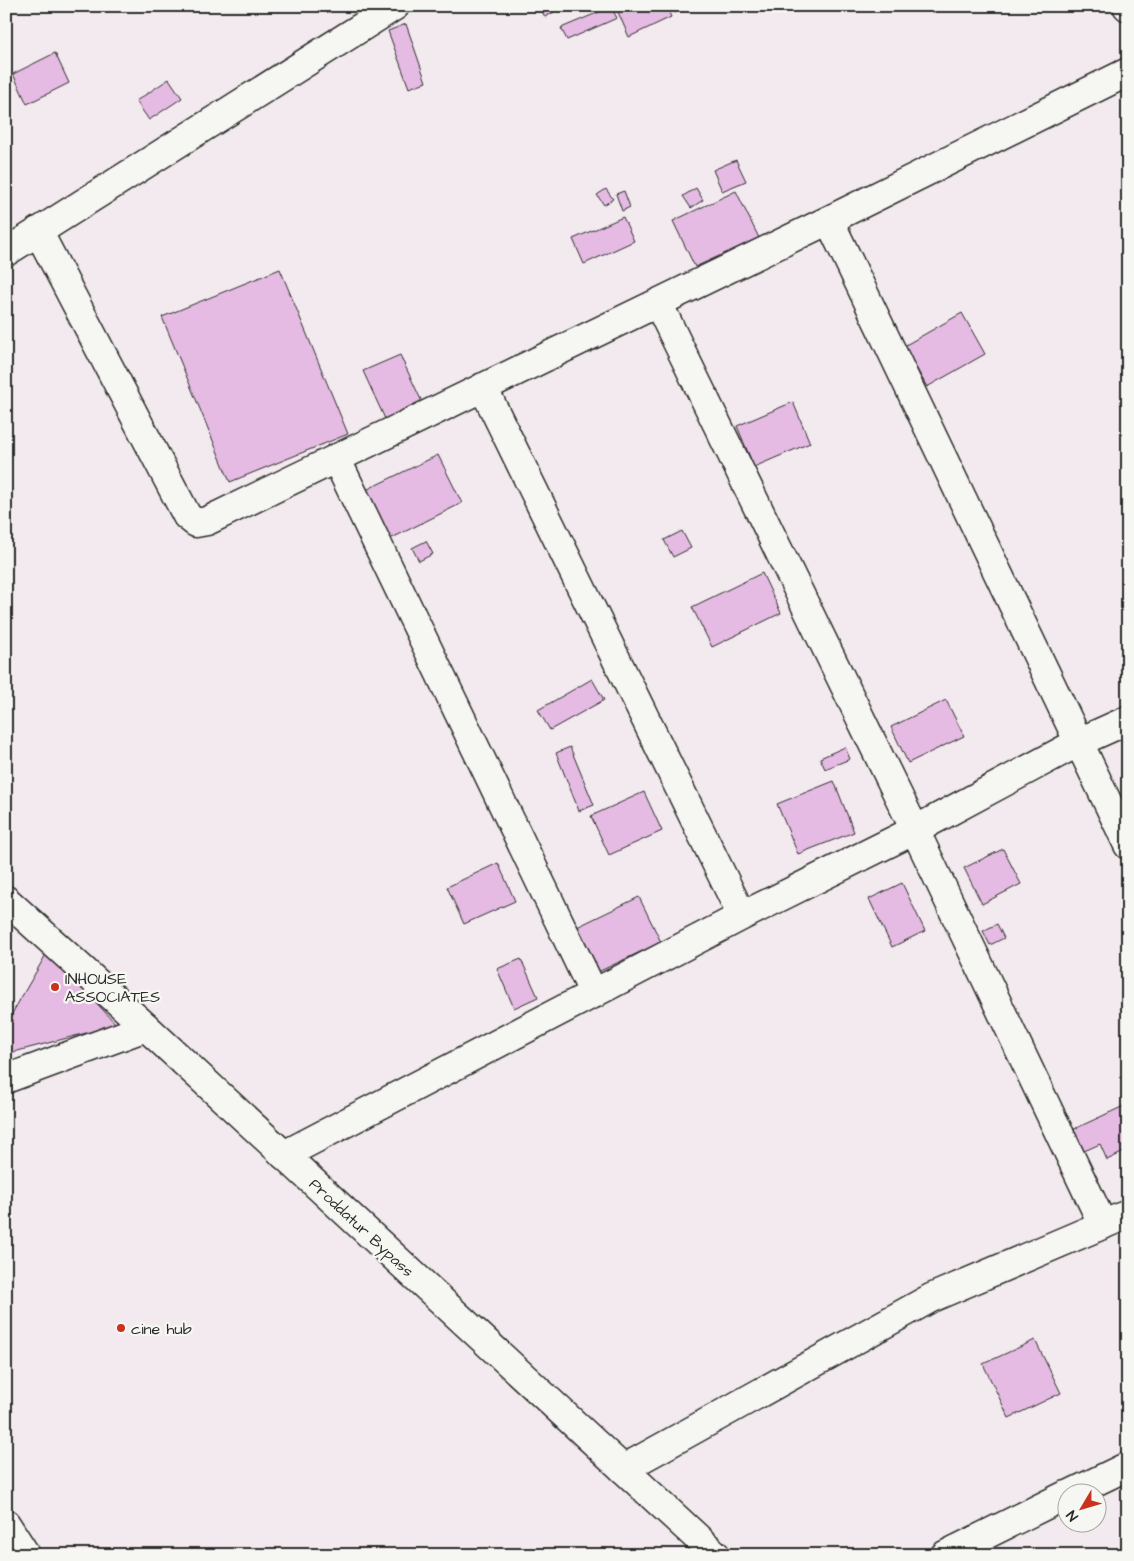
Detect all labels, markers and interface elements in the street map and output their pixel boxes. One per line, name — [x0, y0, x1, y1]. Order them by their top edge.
place label: INHOUSE ASSOCIATES — [65, 968, 160, 1008]
marker: INHOUSE ASSOCIATES — [49, 981, 61, 993]
street label: Proddatur Bypass — [304, 1173, 418, 1283]
place label: cine hub — [131, 1318, 192, 1340]
marker: cine hub — [115, 1322, 127, 1334]
north arrow — [1056, 1484, 1106, 1534]
text: N — [1062, 1506, 1083, 1525]

